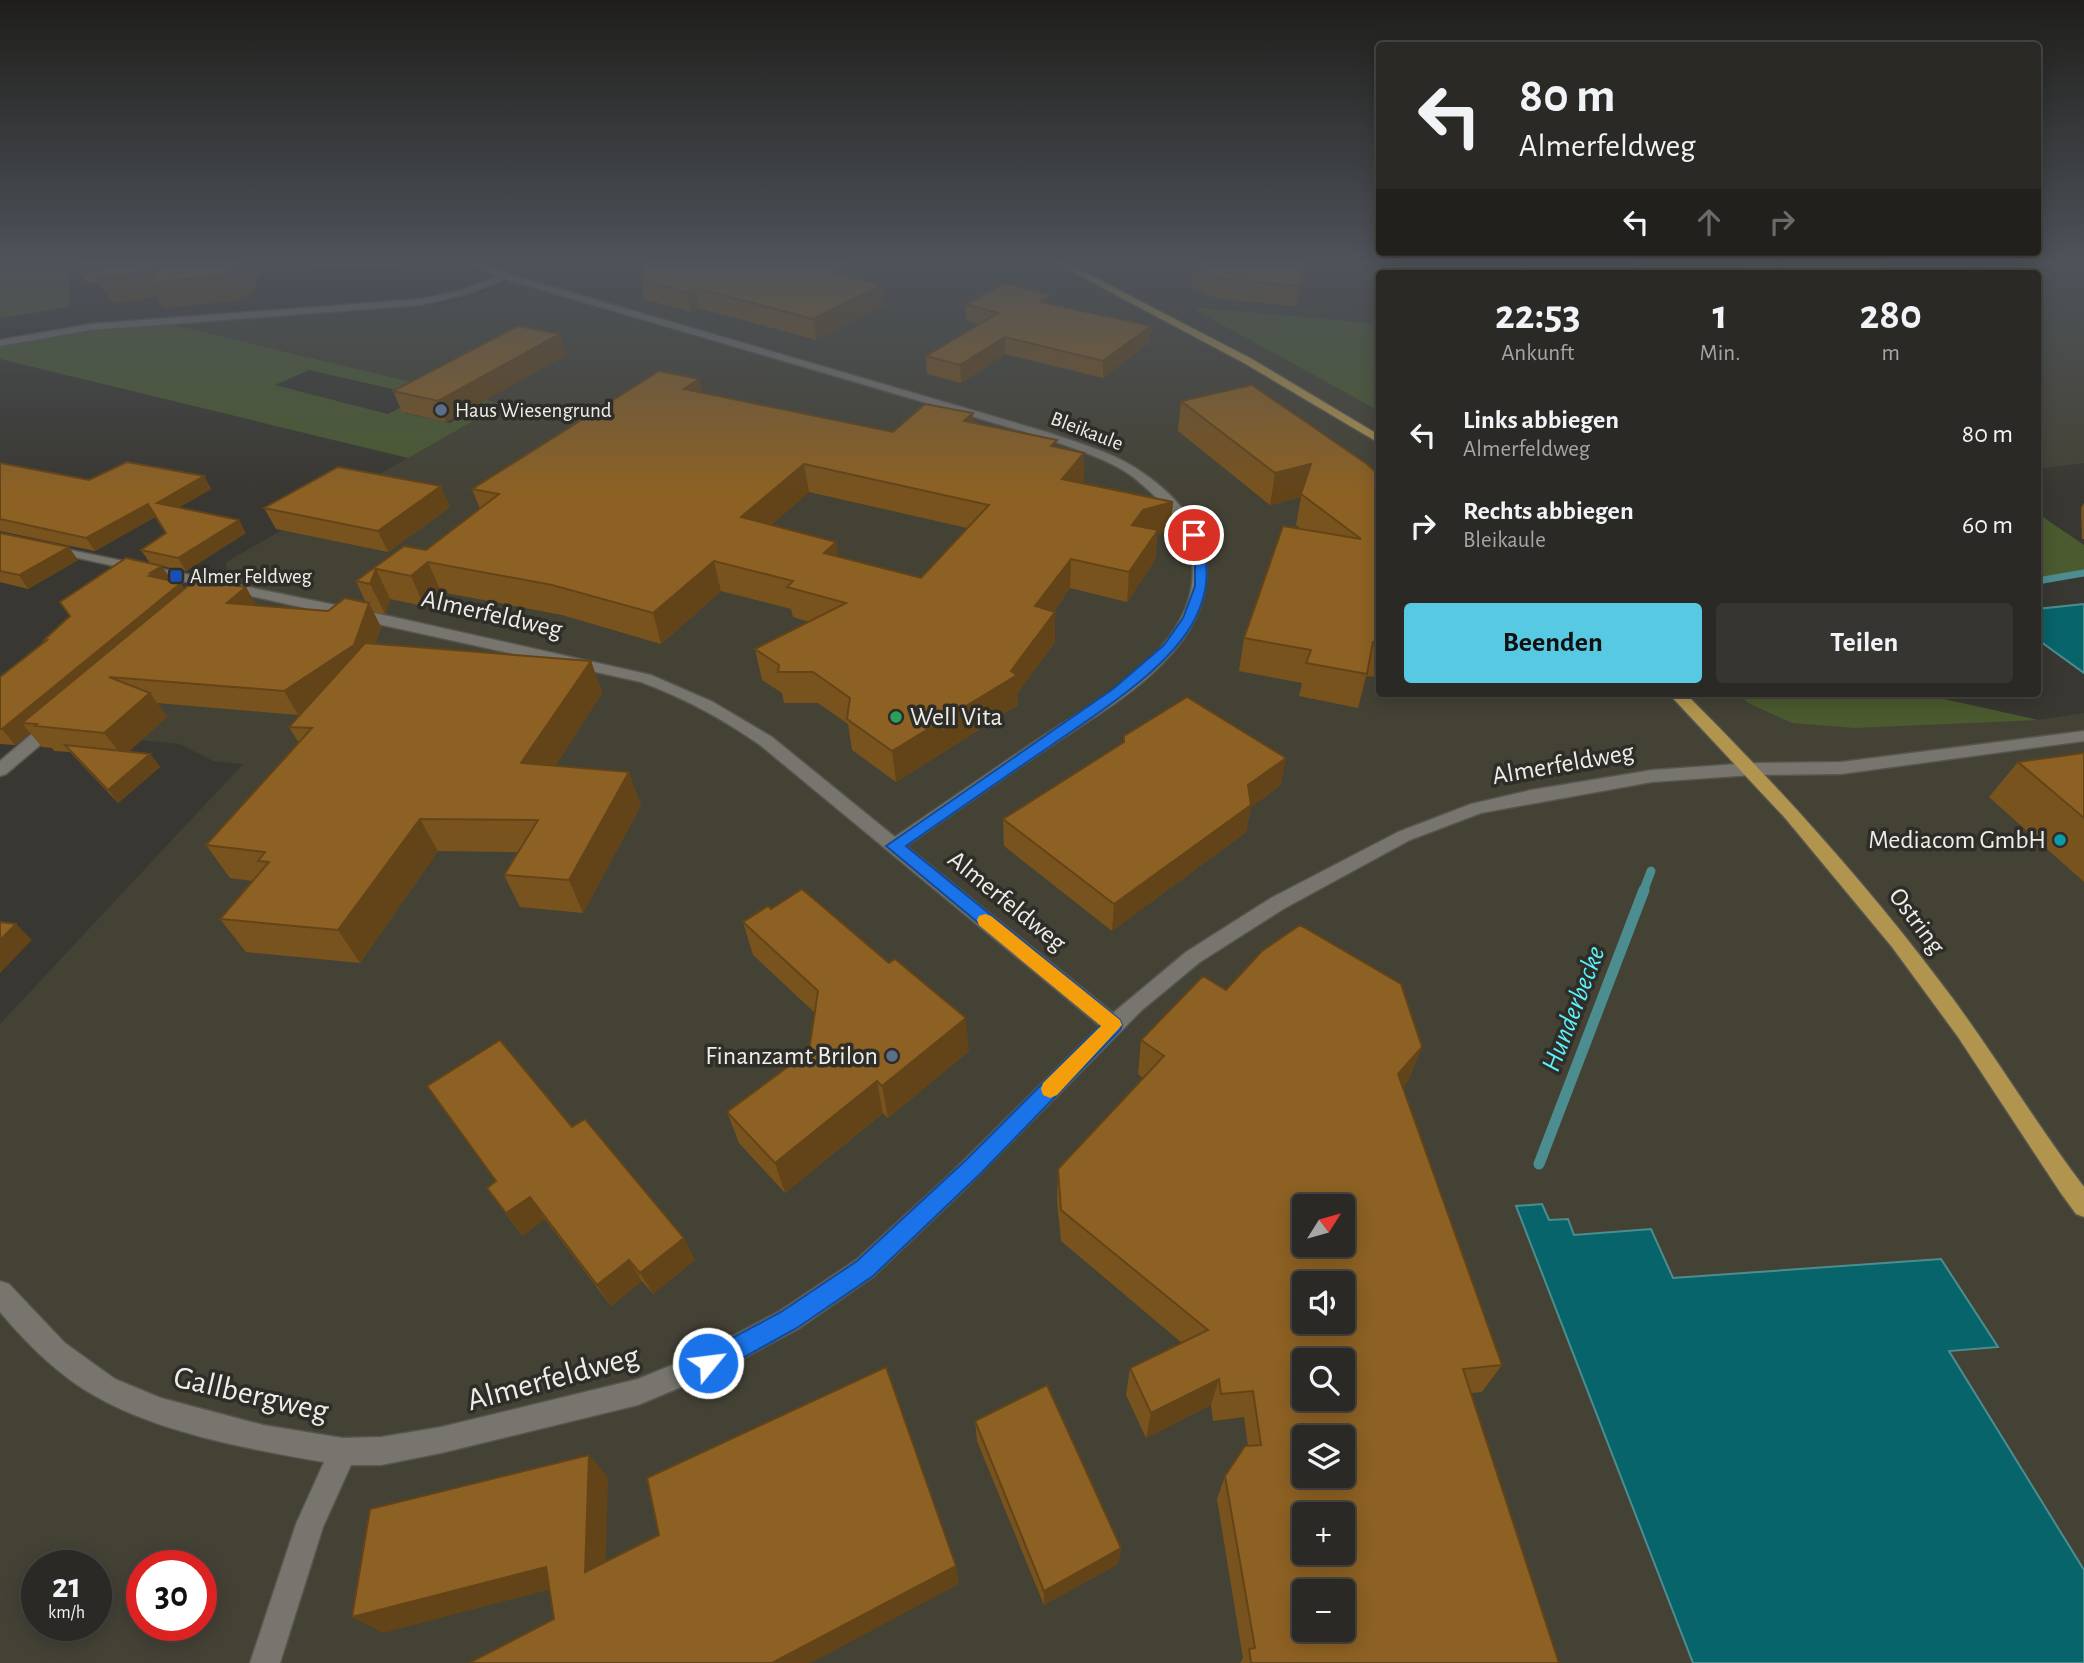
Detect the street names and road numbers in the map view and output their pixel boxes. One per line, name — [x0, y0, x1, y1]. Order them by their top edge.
street label: Bleikaule — [1048, 408, 1126, 454]
street label: Almerfeldweg — [419, 585, 565, 643]
street label: Almerfeldweg — [1490, 739, 1636, 789]
street label: Almerfeldweg — [943, 846, 1071, 956]
street label: Ostring — [1884, 883, 1950, 959]
street label: Almerfeldweg — [464, 1340, 643, 1416]
street label: Gallbergweg — [171, 1361, 332, 1427]

